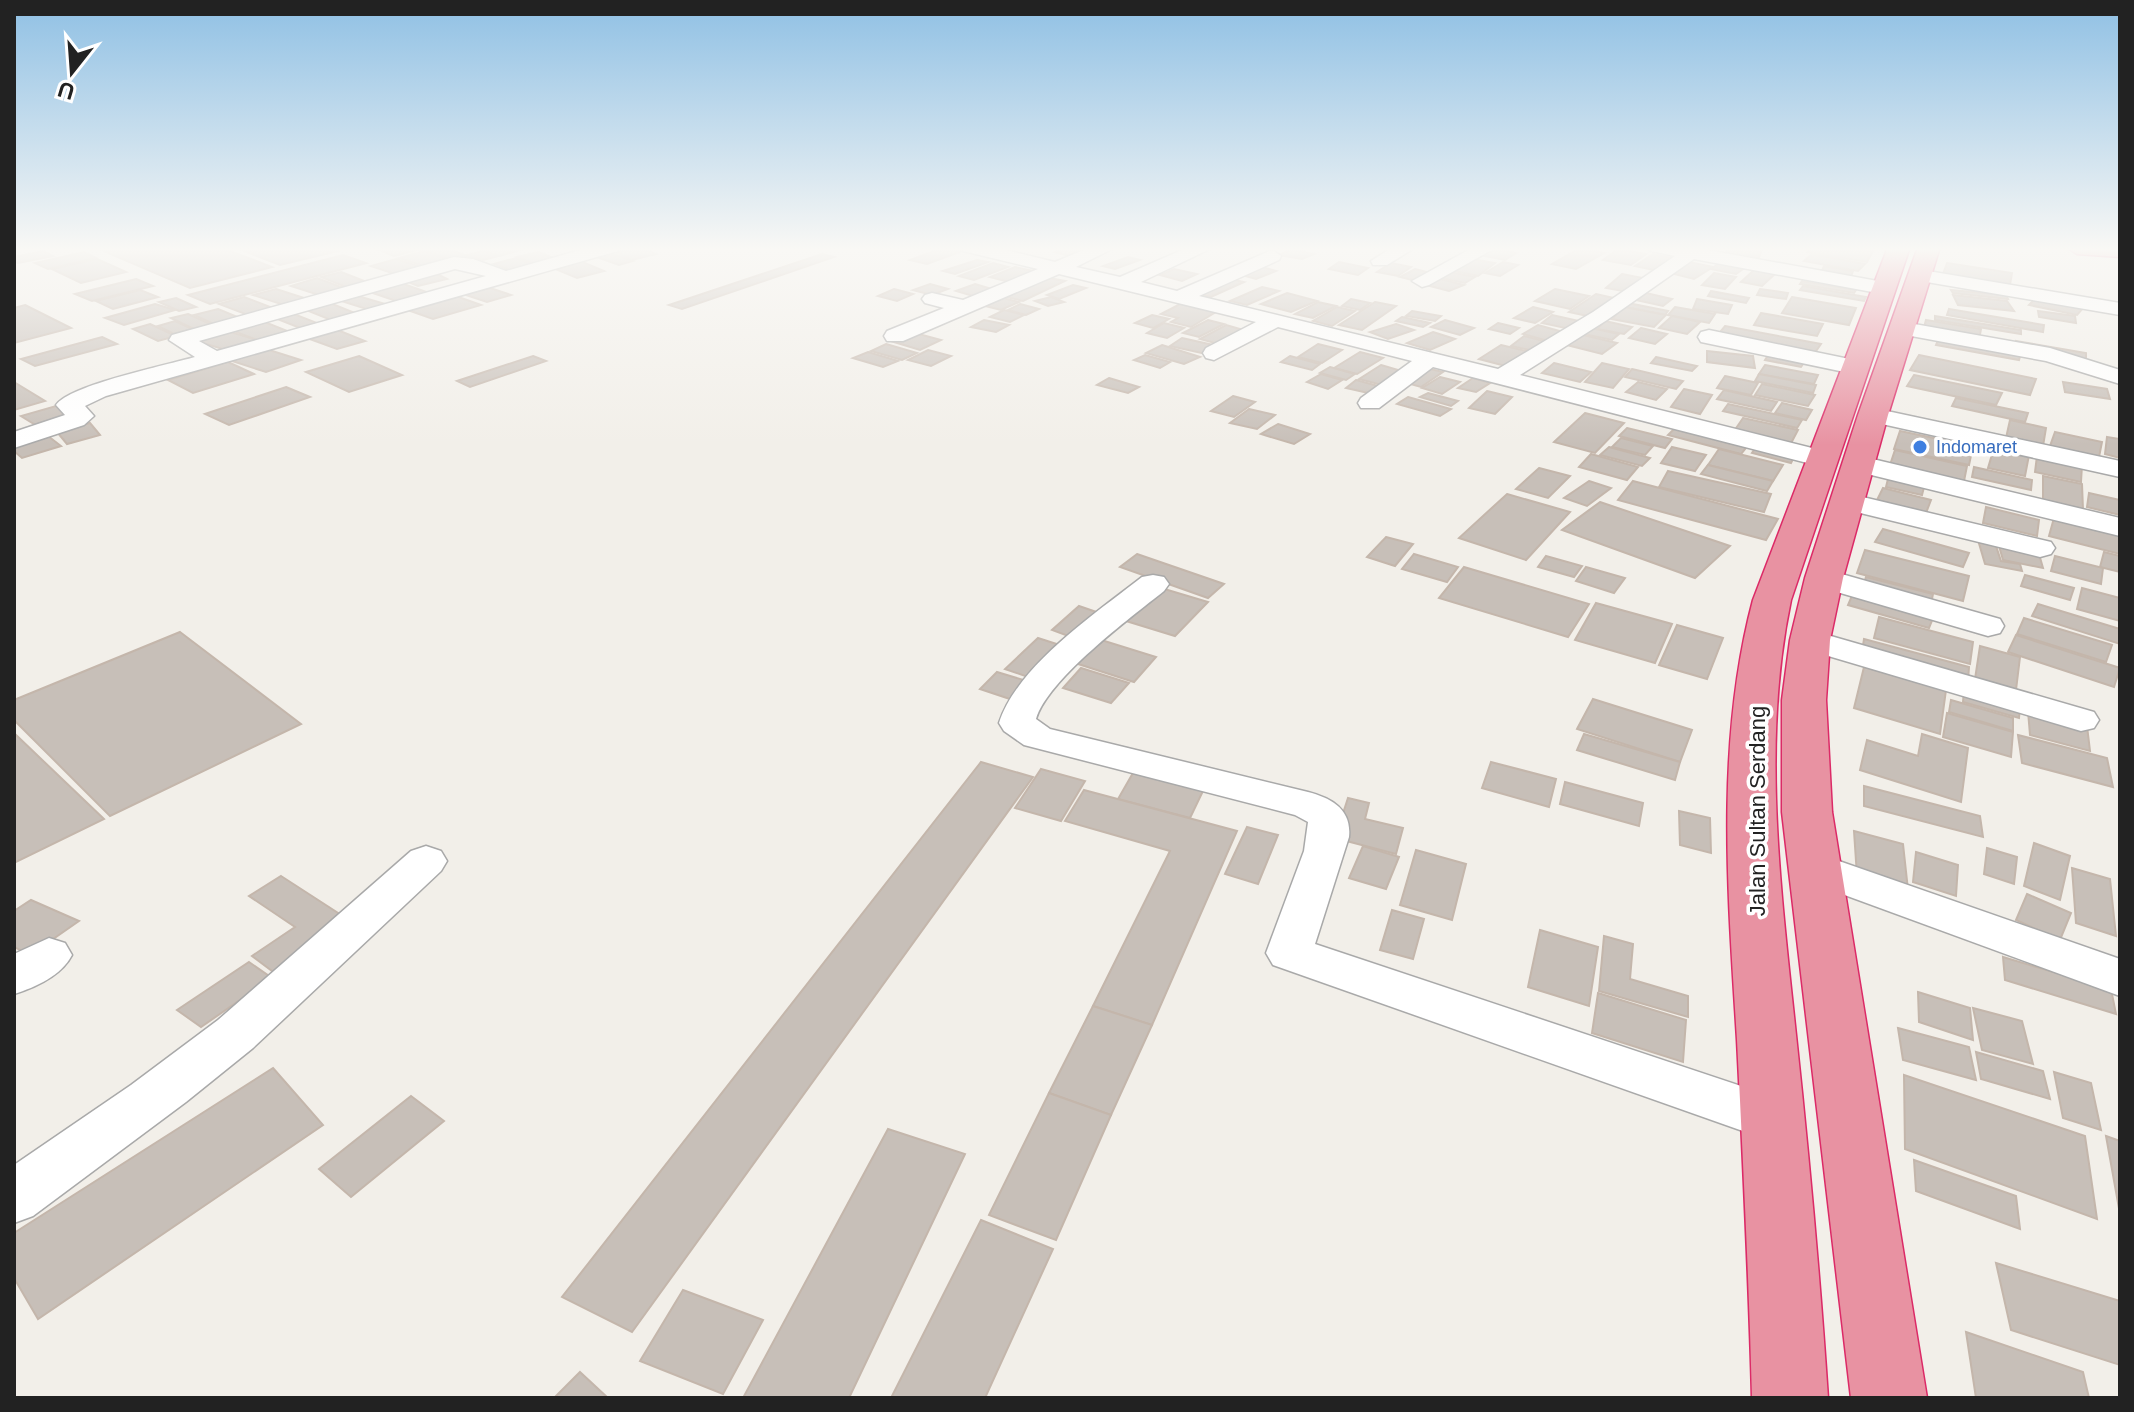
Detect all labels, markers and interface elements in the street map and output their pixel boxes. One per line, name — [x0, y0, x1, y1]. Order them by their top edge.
north arrow — [32, 32, 112, 112]
text: U — [55, 76, 78, 105]
place label: Indomaret — [1936, 437, 2017, 457]
marker: Indomaret — [1911, 438, 1929, 456]
street label: Jalan Sultan Serdang — [1745, 706, 1770, 916]

